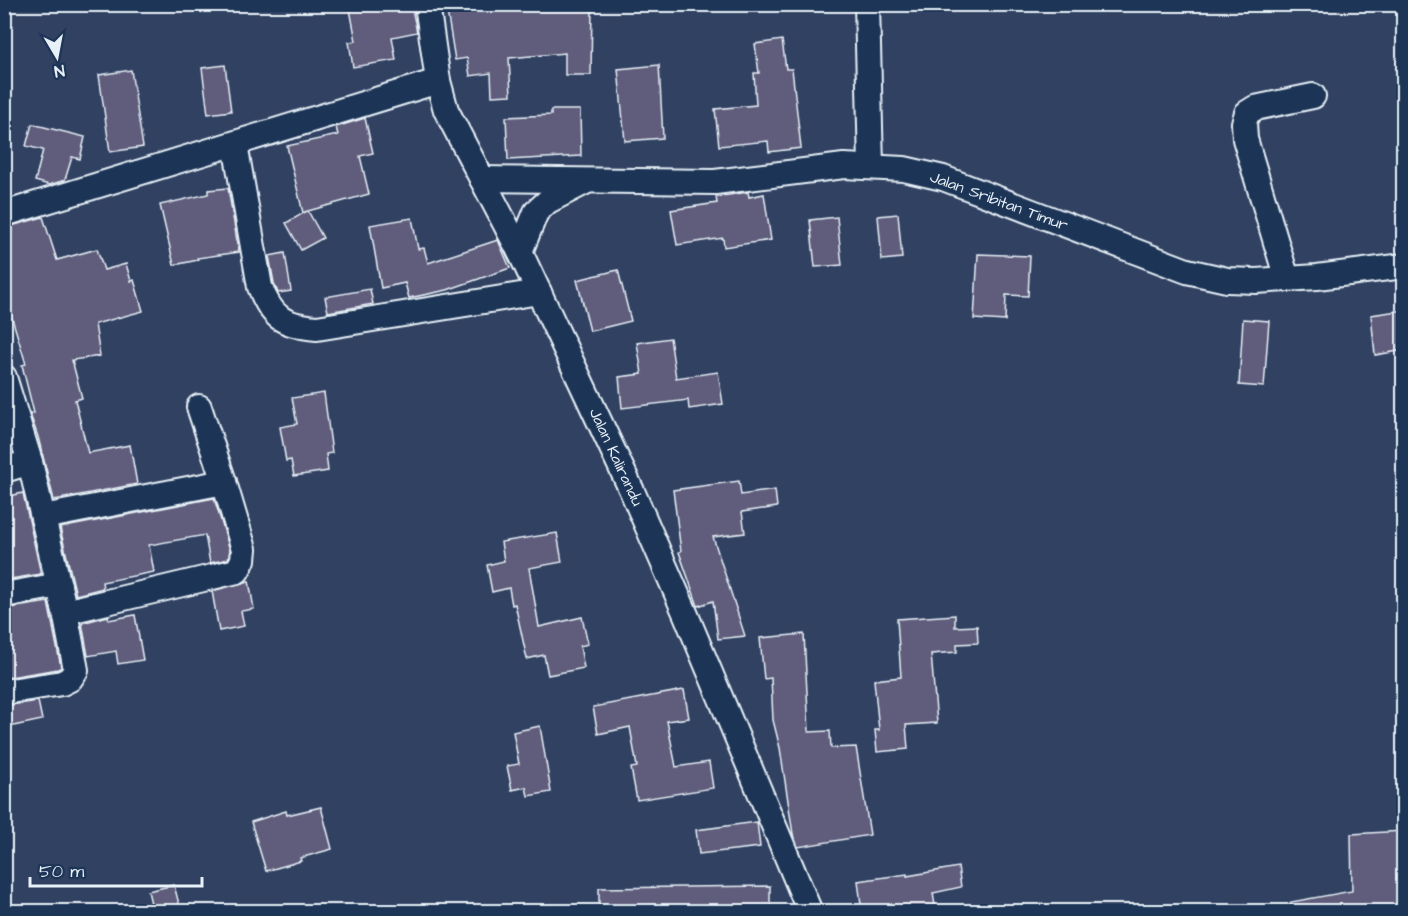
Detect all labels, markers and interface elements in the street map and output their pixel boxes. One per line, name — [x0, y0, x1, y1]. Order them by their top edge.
north arrow — [27, 27, 87, 87]
text: N — [53, 59, 66, 82]
street label: Jalan Sribitan Timur — [927, 166, 1071, 236]
street label: Jalan Kalirandu — [584, 404, 648, 510]
scale bar — [30, 850, 202, 888]
text: 50 m — [39, 859, 84, 884]

